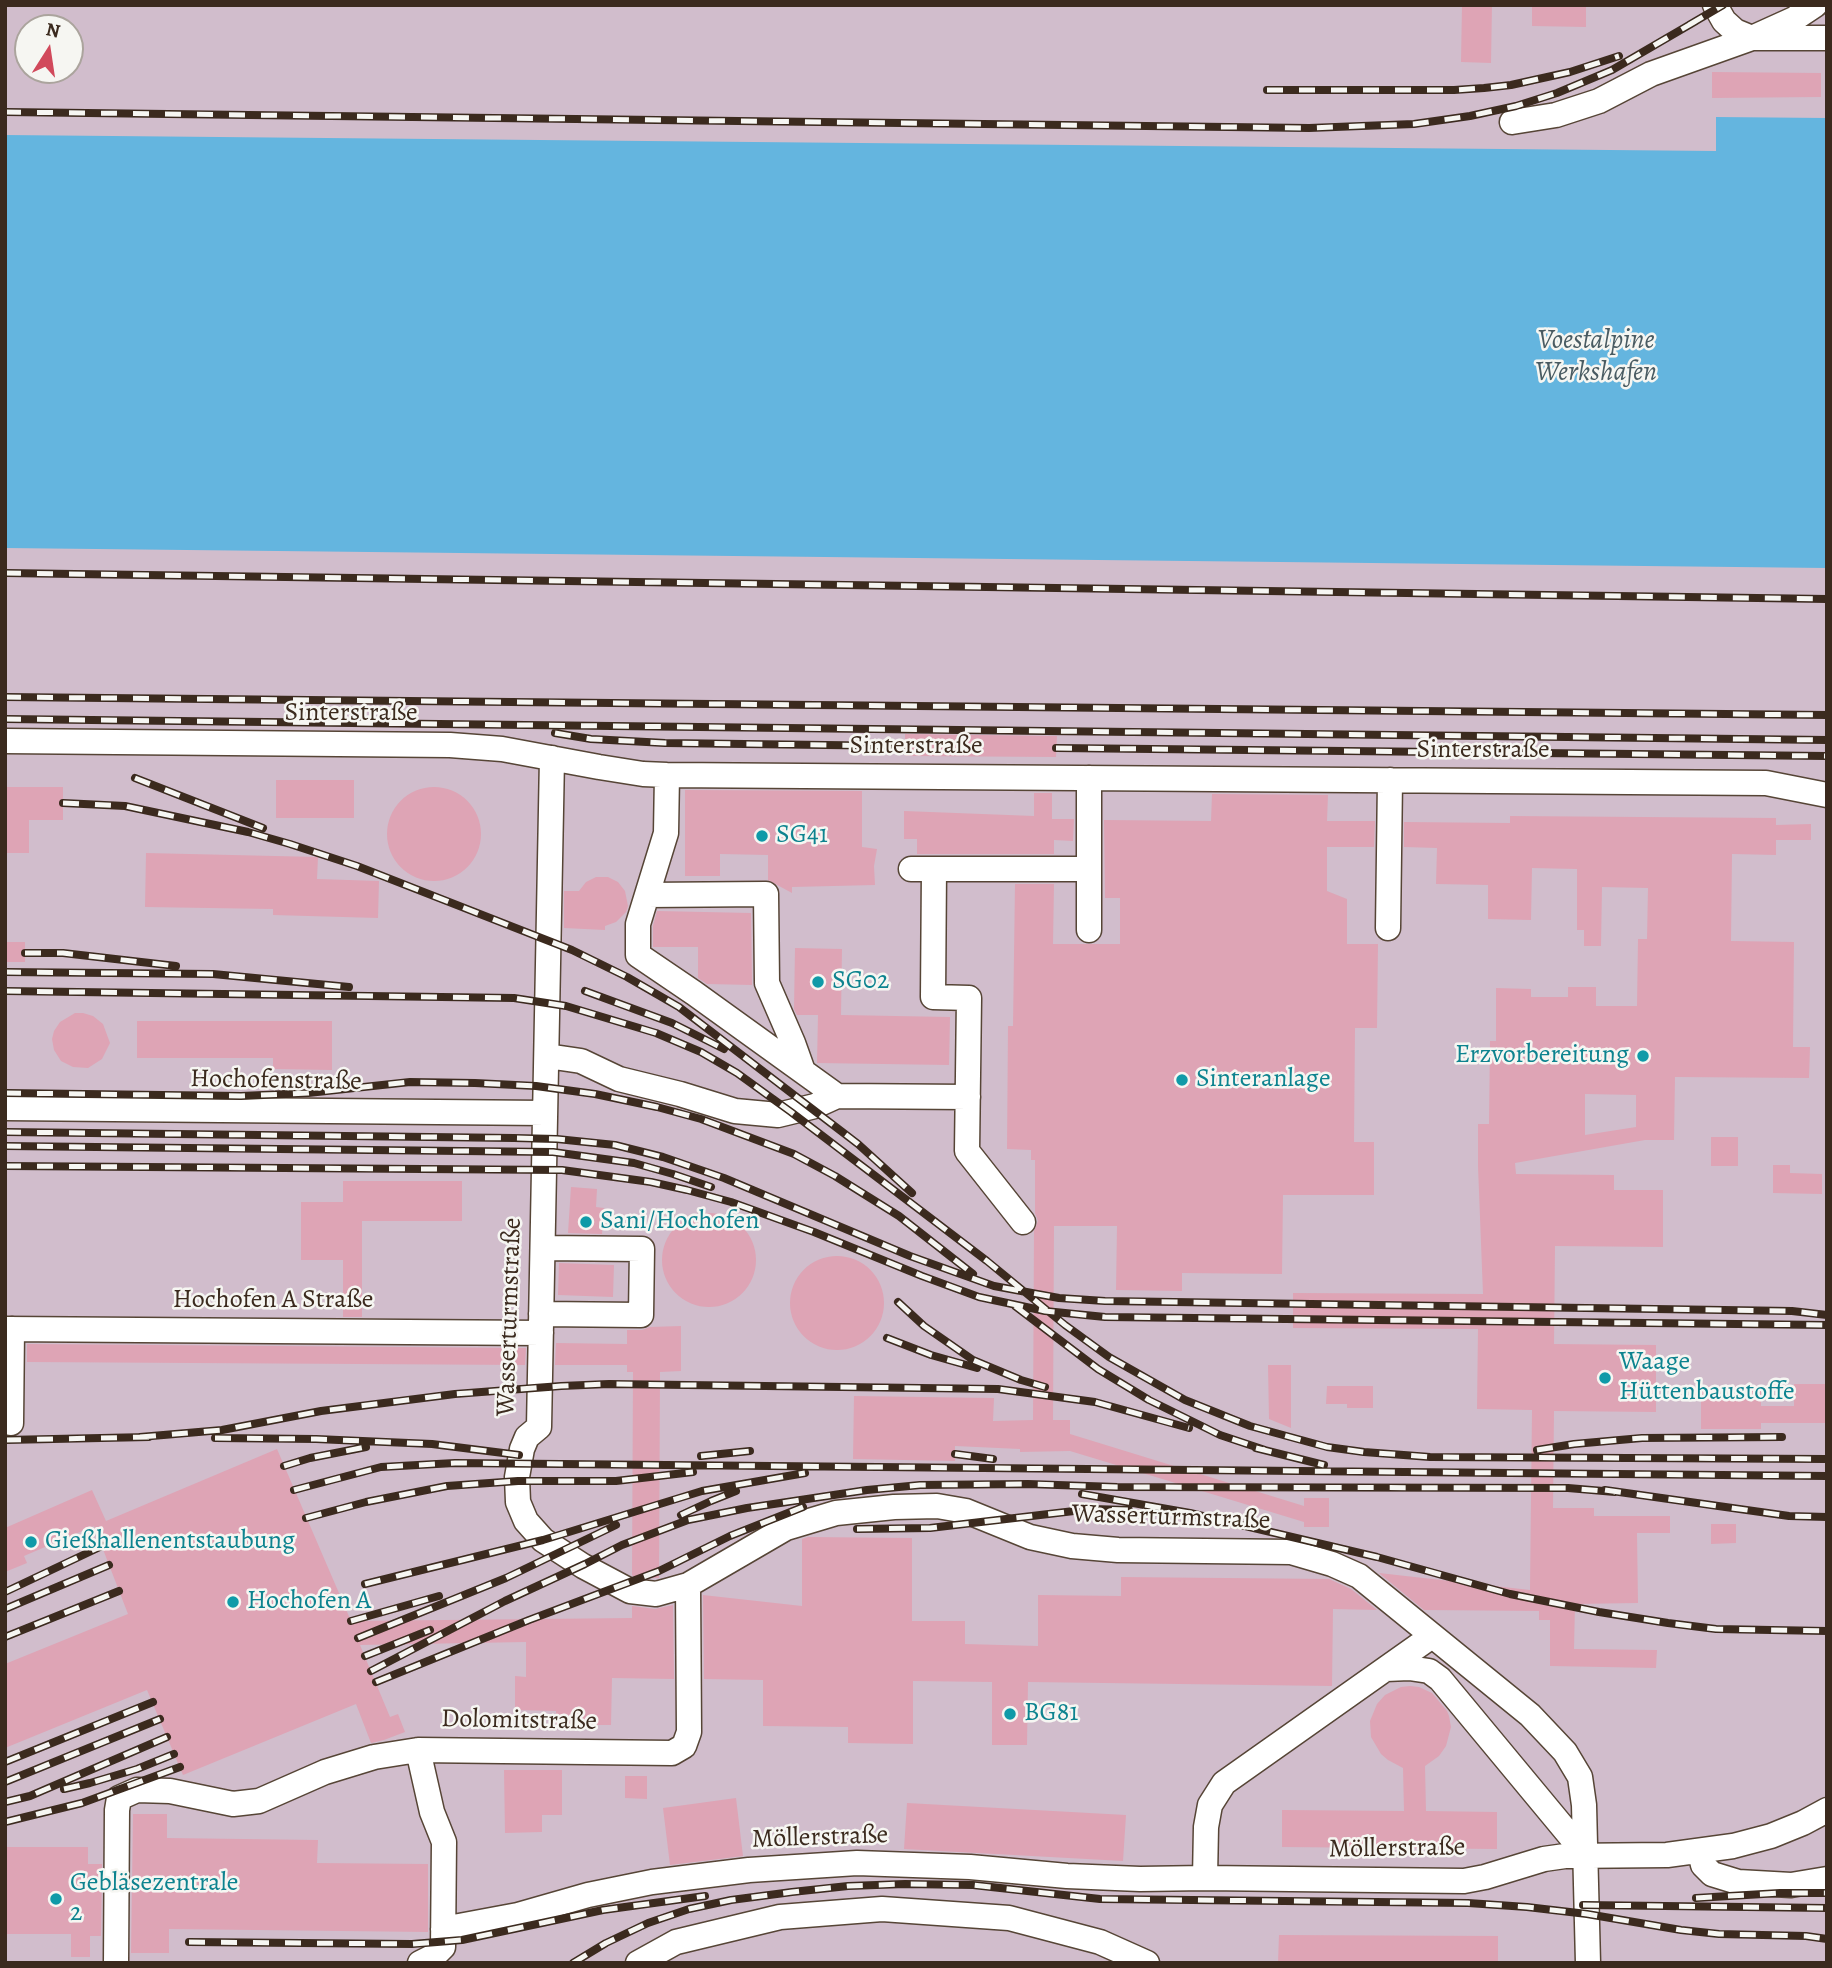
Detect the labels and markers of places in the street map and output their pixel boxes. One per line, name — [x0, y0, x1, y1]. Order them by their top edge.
place label: SG41 — [776, 820, 828, 852]
marker: SG41 — [754, 828, 770, 844]
place label: SG02 — [832, 966, 889, 998]
marker: SG02 — [810, 974, 826, 990]
place label: Erzvorbereitung — [1455, 1040, 1629, 1072]
marker: Erzvorbereitung — [1635, 1048, 1651, 1064]
place label: Sinteranlage — [1196, 1064, 1331, 1096]
marker: Sinteranlage — [1174, 1072, 1190, 1088]
place label: Sani/Hochofen — [600, 1206, 759, 1238]
marker: Sani/Hochofen — [578, 1214, 594, 1230]
place label: Waage Hüttenbaustoffe — [1619, 1347, 1795, 1408]
marker: Waage Hüttenbaustoffe — [1597, 1370, 1613, 1386]
place label: Gießhallenentstaubung — [45, 1526, 295, 1558]
marker: Gießhallenentstaubung — [23, 1534, 39, 1550]
place label: Hochofen A — [247, 1586, 371, 1618]
marker: Hochofen A — [225, 1594, 241, 1610]
place label: BG81 — [1024, 1698, 1078, 1730]
marker: BG81 — [1002, 1706, 1018, 1722]
place label: Gebläsezentrale 2 — [70, 1868, 238, 1930]
marker: Gebläsezentrale 2 — [48, 1891, 64, 1907]

